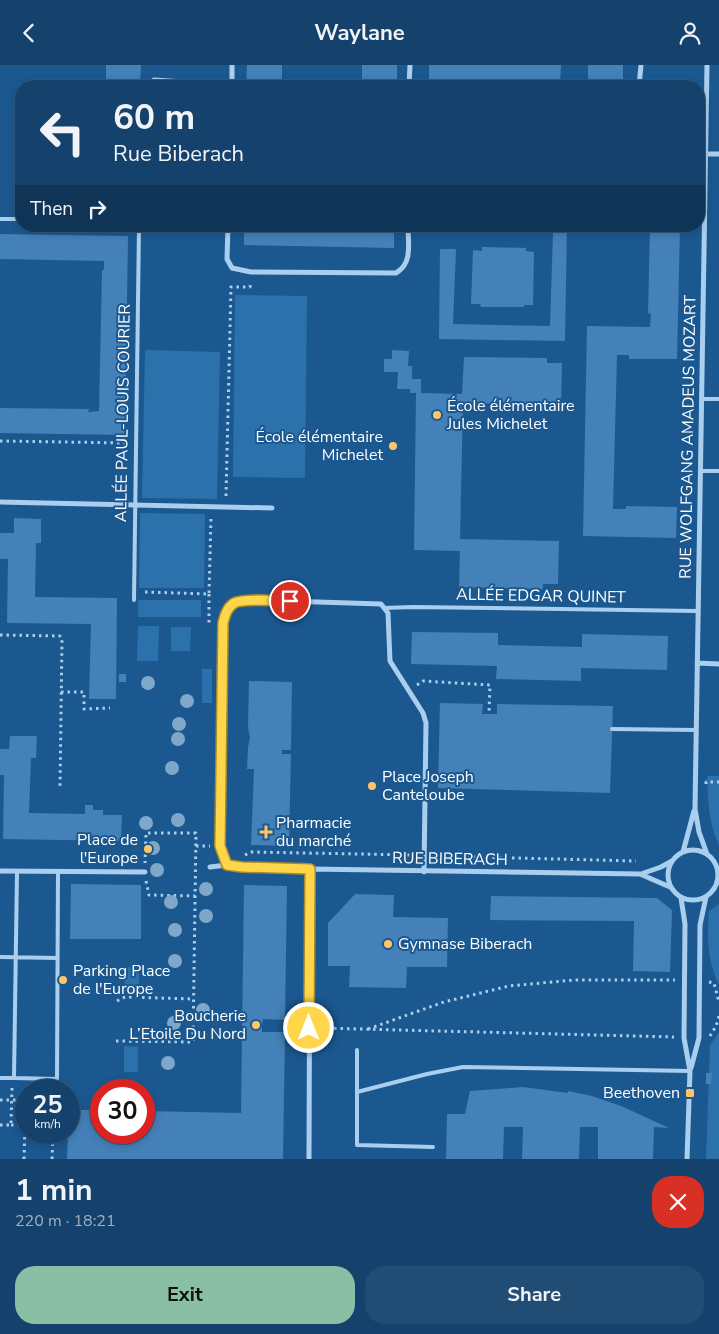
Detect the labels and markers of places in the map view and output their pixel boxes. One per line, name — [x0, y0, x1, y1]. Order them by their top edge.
place label: École élémentaire Jules Michelet — [446, 395, 575, 435]
marker: École élémentaire Jules Michelet — [431, 409, 443, 421]
place label: École élémentaire Michelet — [255, 426, 383, 466]
marker: École élémentaire Michelet — [387, 440, 399, 452]
pin — [269, 580, 311, 622]
place label: Place Joseph Canteloube — [382, 766, 474, 806]
marker: Place Joseph Canteloube — [366, 780, 378, 792]
place label: Pharmacie du marché — [276, 812, 351, 852]
marker: Pharmacie du marché — [260, 826, 272, 838]
place label: Place de l'Europe — [77, 829, 138, 869]
marker: Place de l'Europe — [142, 843, 154, 855]
place label: Gymnase Biberach — [398, 933, 532, 955]
marker: Gymnase Biberach — [382, 938, 394, 950]
place label: Parking Place de l'Europe — [73, 960, 170, 1000]
marker: Parking Place de l'Europe — [57, 974, 69, 986]
place label: Boucherie L’Etoile Du Nord — [129, 1005, 246, 1045]
marker: Boucherie L’Etoile Du Nord — [250, 1019, 262, 1031]
place label: Beethoven — [603, 1082, 680, 1104]
marker: Beethoven — [684, 1087, 696, 1099]

